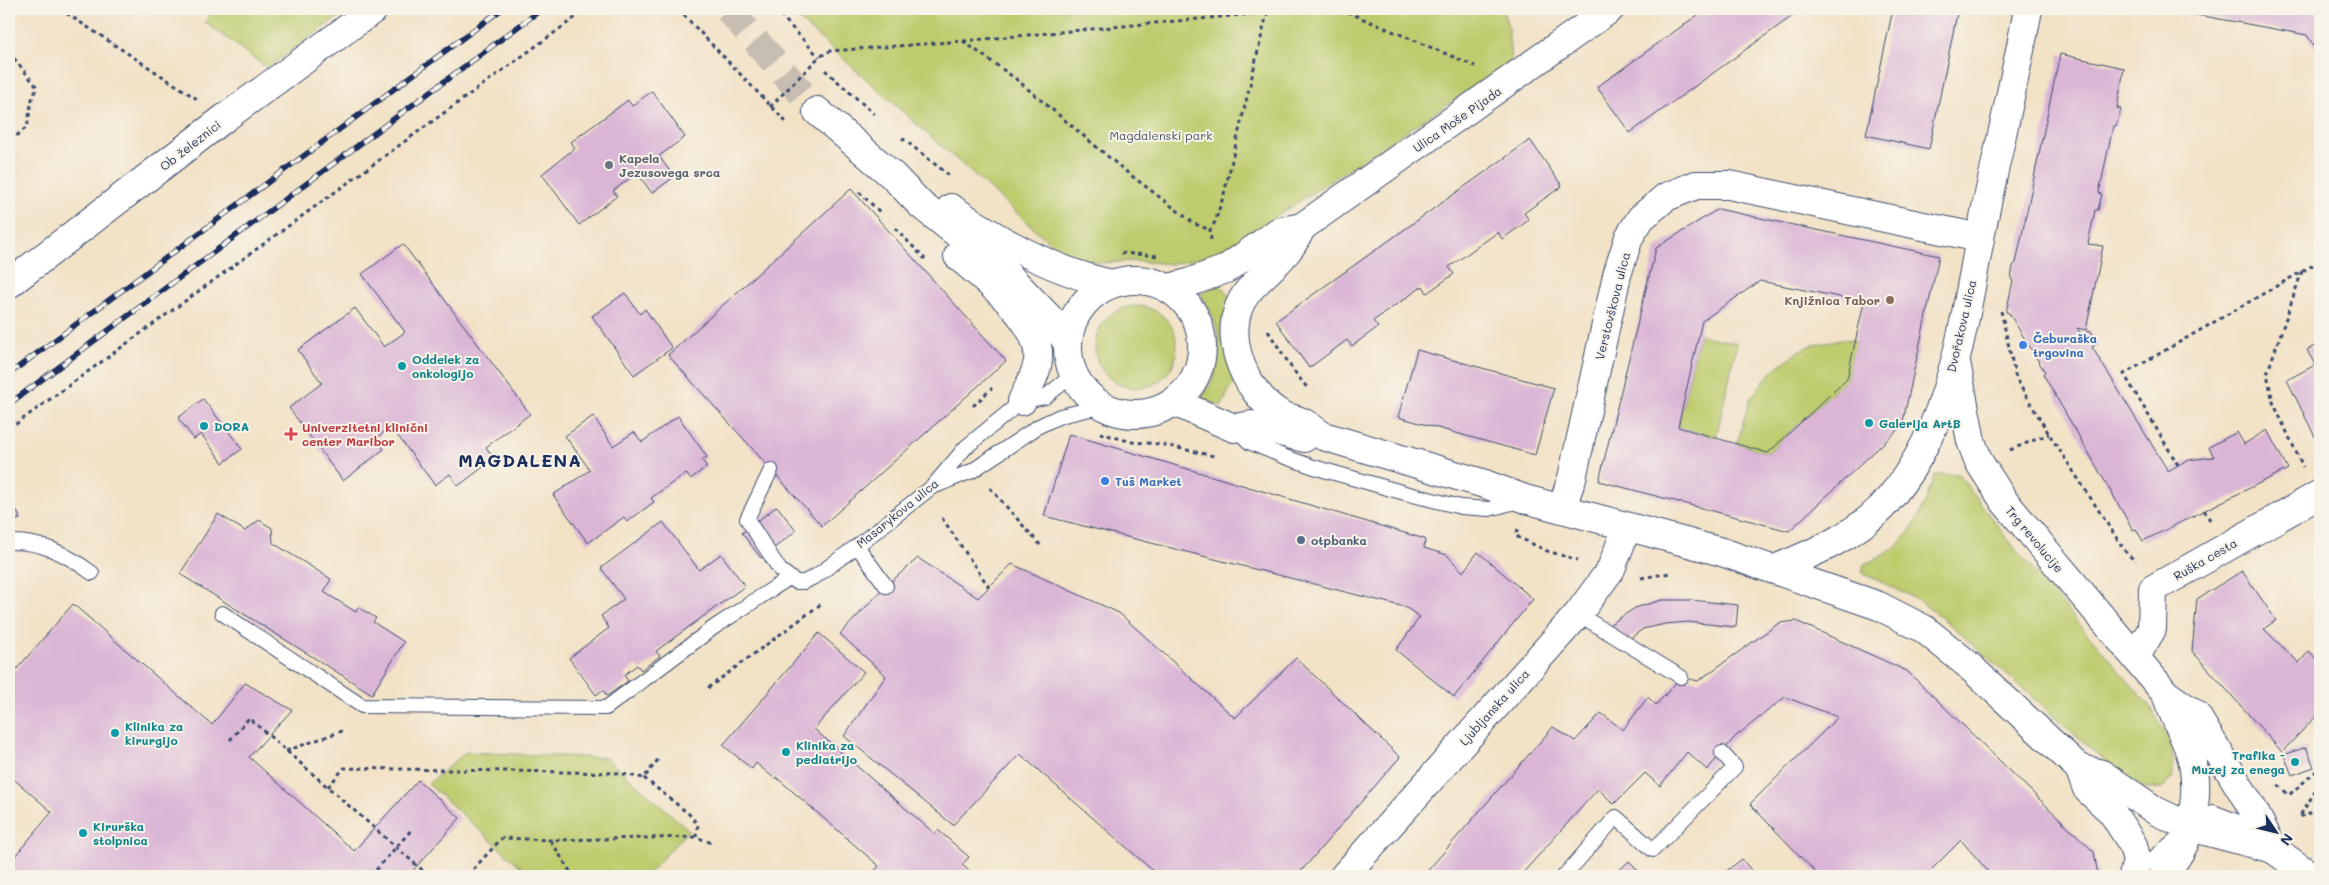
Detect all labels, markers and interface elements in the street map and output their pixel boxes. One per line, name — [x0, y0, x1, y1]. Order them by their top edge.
street label: Ulica Moše Pijada — [1410, 82, 1504, 156]
street label: Ob železnici — [156, 116, 224, 174]
park label: Magdalenski park — [1109, 127, 1213, 143]
place label: Kapela Jezusovega srca — [619, 150, 720, 180]
marker: Kapela Jezusovega srca — [603, 159, 615, 171]
street label: Verstovškova ulica — [1591, 250, 1633, 362]
street label: Dvořakova ulica — [1943, 278, 1979, 374]
place label: Knjižnica Tabor — [1784, 292, 1880, 308]
marker: Knjižnica Tabor — [1884, 294, 1896, 306]
place label: Čeburaška trgovina — [2033, 330, 2097, 360]
marker: Čeburaška trgovina — [2017, 339, 2029, 351]
place label: Oddelek za onkologijo — [412, 351, 479, 381]
marker: Oddelek za onkologijo — [396, 360, 408, 372]
place label: Galerija ArtB — [1879, 415, 1961, 431]
marker: Galerija ArtB — [1863, 417, 1875, 429]
place label: DORA — [214, 418, 249, 434]
place label: Univerzitetni klinični center Maribor — [302, 419, 428, 449]
marker: DORA — [198, 420, 210, 432]
marker: Univerzitetni klinični center Maribor — [284, 427, 298, 441]
district label: MAGDALENA — [458, 448, 582, 472]
place label: Tuš Market — [1115, 473, 1182, 489]
street label: Masarykova ulica — [852, 475, 942, 551]
marker: Tuš Market — [1099, 475, 1111, 487]
street label: Trg revolucije — [2002, 502, 2068, 576]
place label: otpbanka — [1311, 532, 1367, 548]
marker: otpbanka — [1295, 534, 1307, 546]
street label: Ruška cesta — [2170, 534, 2240, 584]
street label: Ljubljanska ulica — [1456, 666, 1532, 748]
place label: Klinika za kirurgijo — [125, 718, 183, 748]
marker: Klinika za kirurgijo — [109, 727, 121, 739]
place label: Klinika za pediatrijo — [796, 737, 857, 767]
marker: Klinika za pediatrijo — [780, 746, 792, 758]
place label: Trafika - Muzej za enega — [2191, 747, 2285, 777]
marker: Trafika - Muzej za enega — [2289, 756, 2301, 768]
north arrow — [2252, 808, 2302, 858]
place label: Kirurška stolpnica — [93, 818, 148, 848]
marker: Kirurška stolpnica — [77, 827, 89, 839]
text: N — [2276, 830, 2298, 850]

